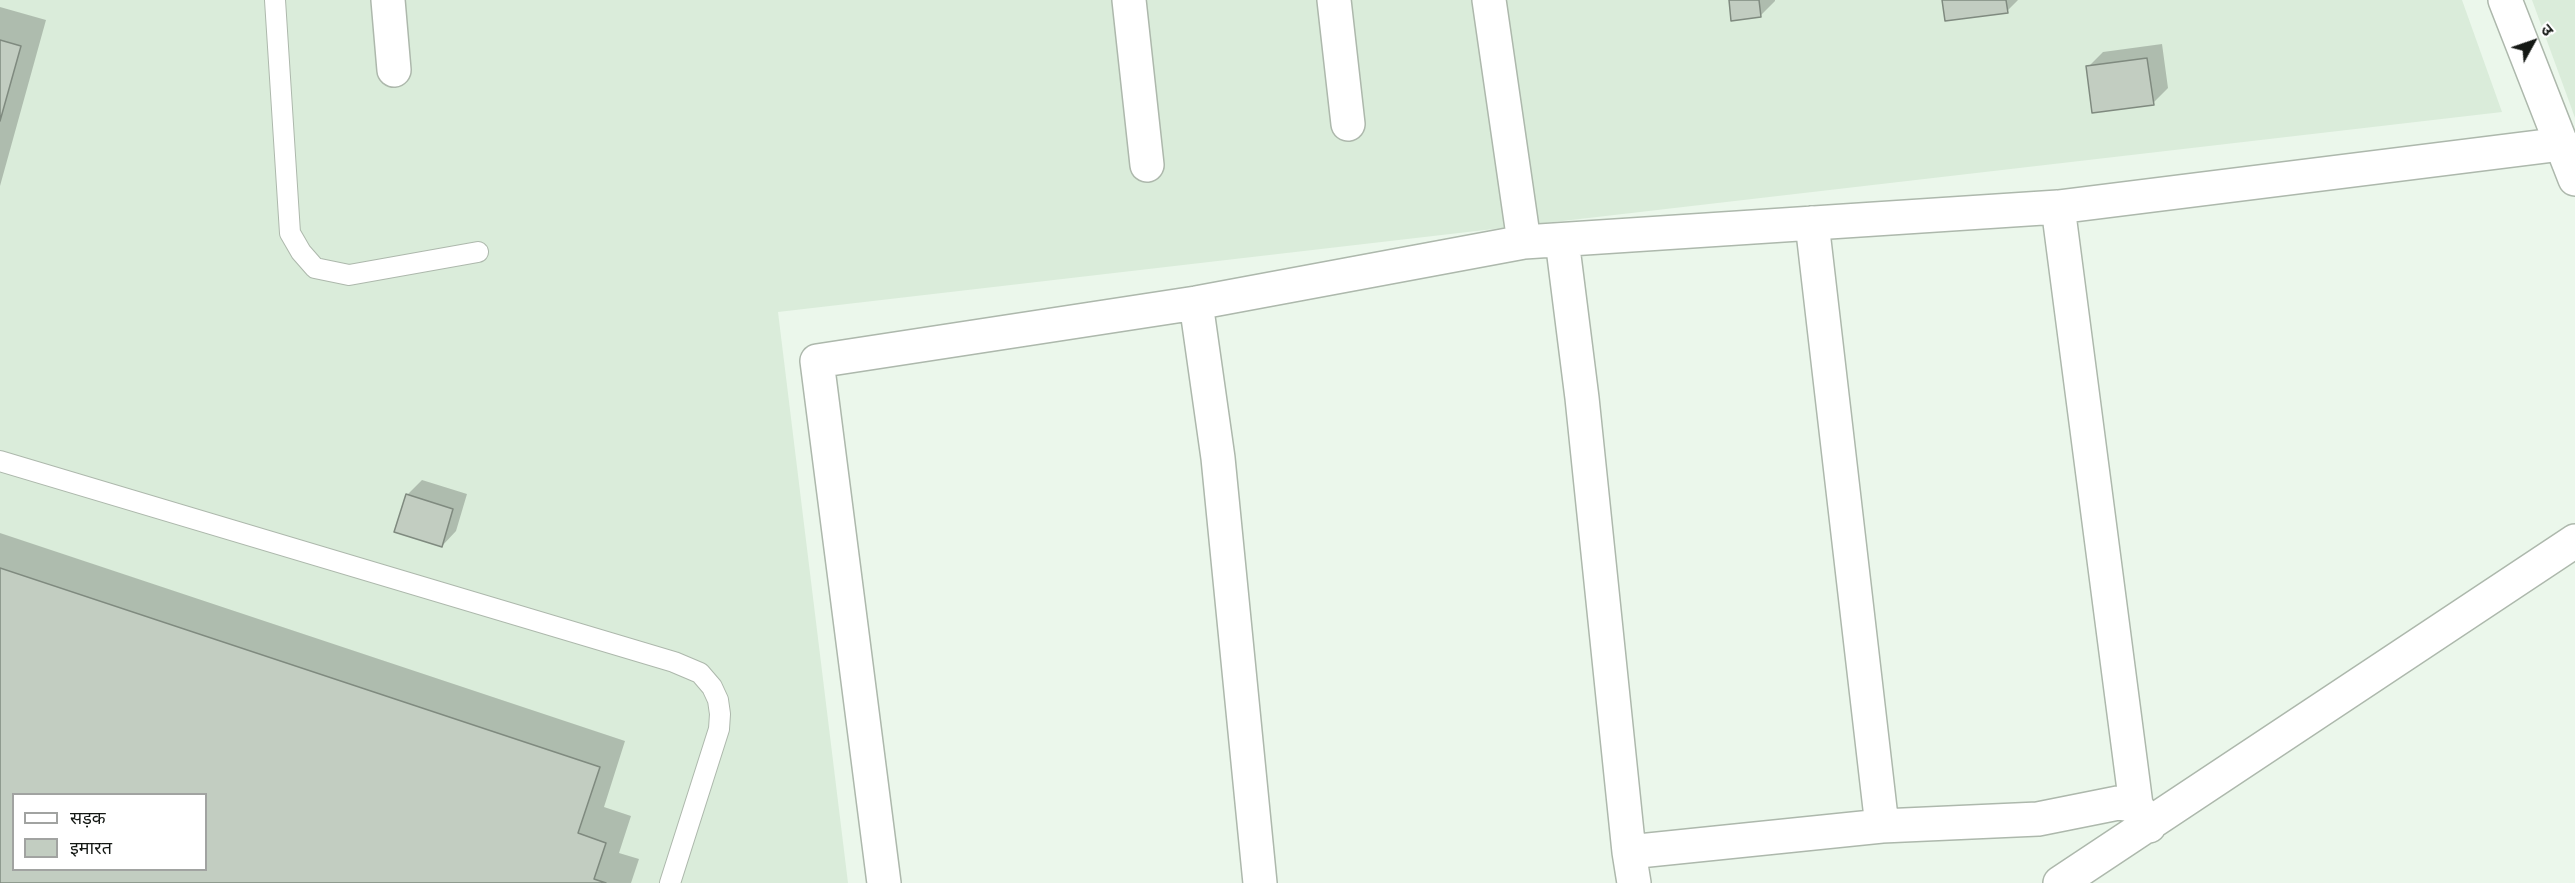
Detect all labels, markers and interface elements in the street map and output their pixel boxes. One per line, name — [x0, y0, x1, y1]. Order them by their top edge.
north arrow — [2503, 12, 2563, 72]
text: उ — [2535, 19, 2559, 42]
legend — [12, 793, 207, 871]
text: सड़क — [70, 805, 106, 832]
text: इमारत — [70, 835, 112, 862]

